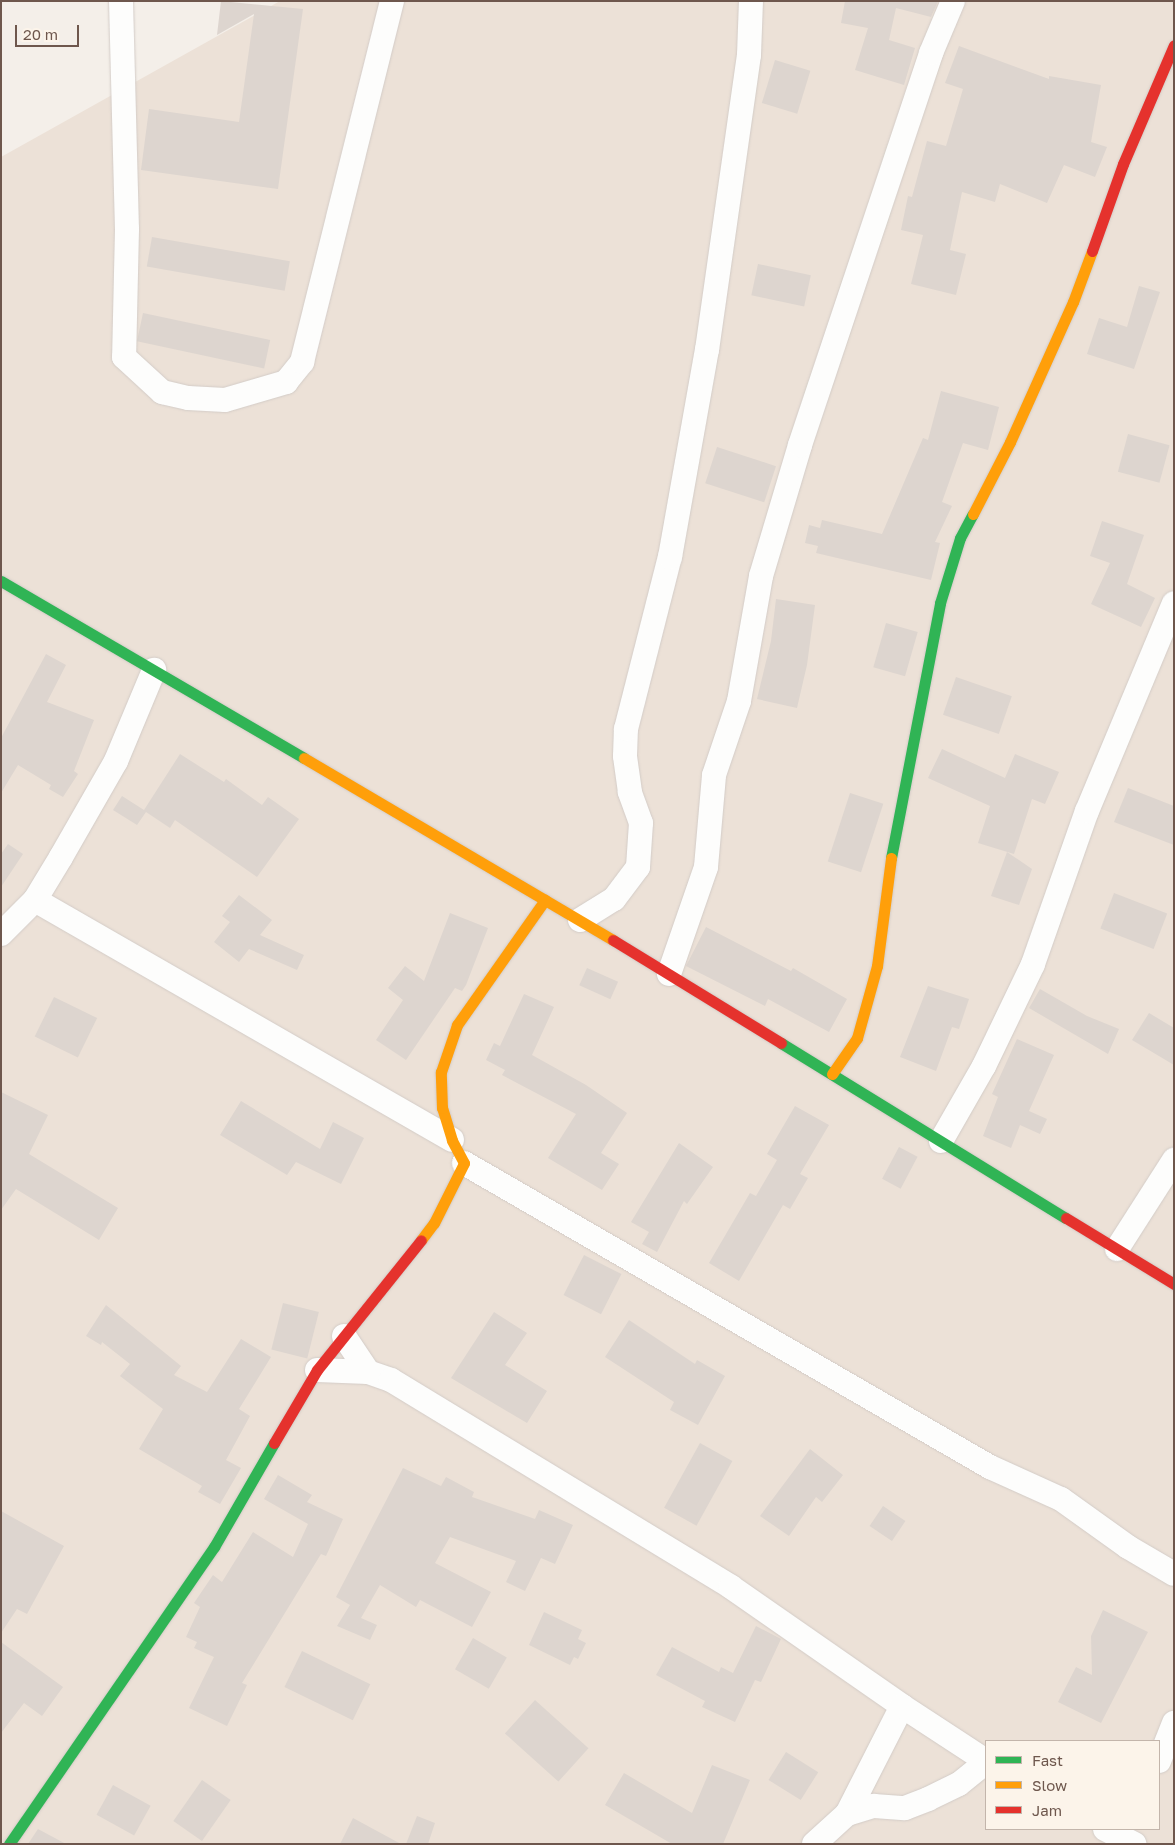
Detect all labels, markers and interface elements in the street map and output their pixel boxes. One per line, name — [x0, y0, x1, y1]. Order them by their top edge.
scale bar — [18, 15, 81, 47]
text: 20 m — [23, 25, 58, 43]
legend — [985, 1740, 1160, 1830]
text: Fast — [1032, 1751, 1063, 1769]
text: Slow — [1032, 1776, 1067, 1794]
text: Jam — [1032, 1801, 1062, 1819]

